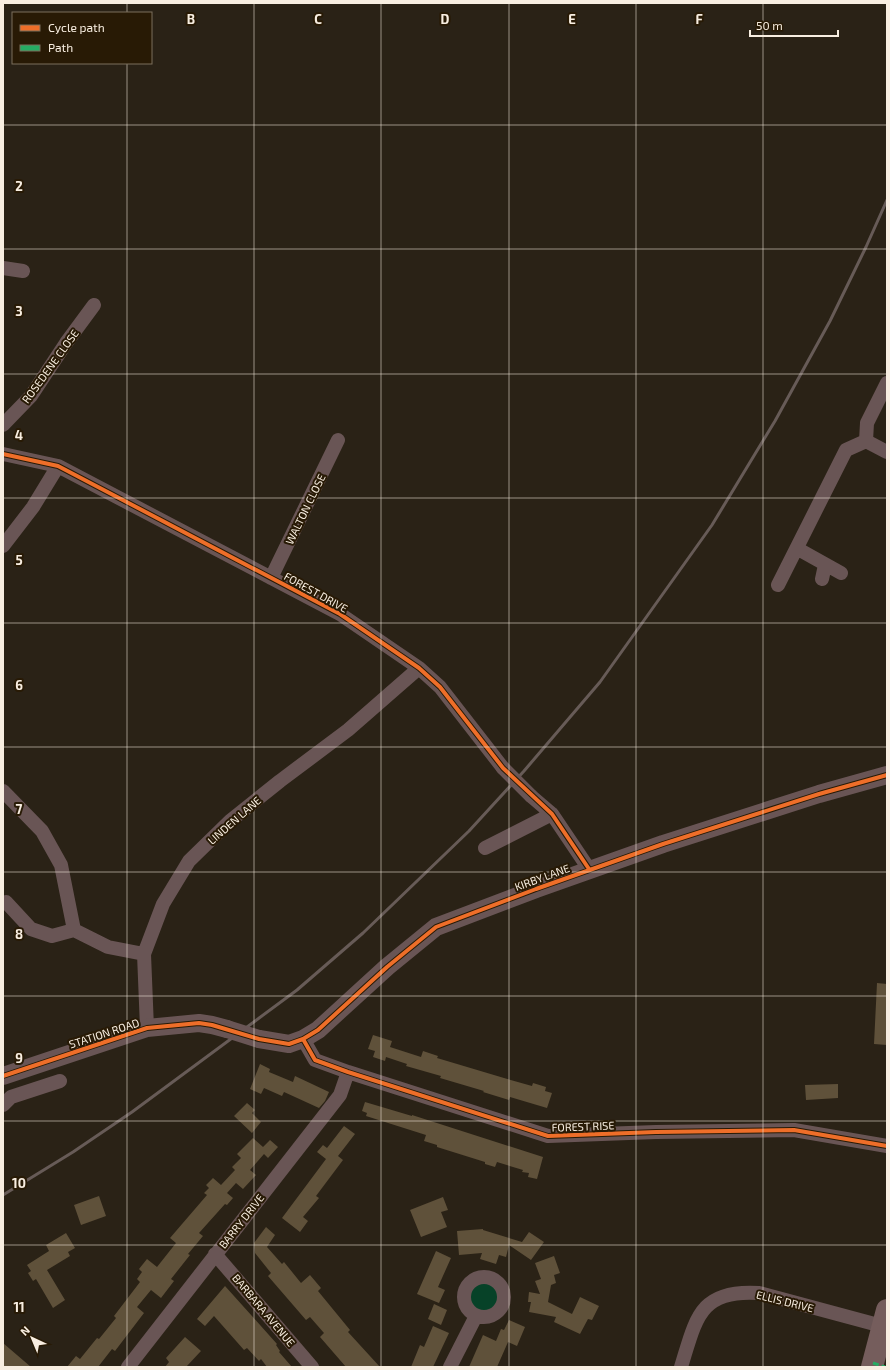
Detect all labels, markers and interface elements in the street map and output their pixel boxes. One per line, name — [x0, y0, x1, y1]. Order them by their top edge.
text: B — [187, 11, 195, 27]
text: C — [314, 11, 322, 27]
text: D — [441, 11, 450, 27]
text: E — [568, 11, 576, 27]
text: F — [695, 11, 703, 27]
legend — [12, 12, 152, 64]
scale bar — [750, 12, 838, 38]
text: 50 m — [756, 18, 783, 32]
text: Cycle path — [48, 20, 105, 34]
text: Path — [48, 40, 73, 54]
text: 2 — [15, 178, 23, 194]
text: 3 — [15, 303, 23, 319]
street label: ROSEDENE CLOSE — [19, 327, 81, 405]
text: 4 — [15, 427, 23, 443]
street label: WALTON CLOSE — [282, 472, 328, 546]
text: 5 — [15, 552, 23, 568]
street label: FOREST DRIVE — [282, 569, 350, 615]
text: 6 — [15, 677, 23, 693]
street label: LINDEN LANE — [205, 793, 263, 847]
text: 7 — [16, 801, 23, 817]
street label: KIRBY LANE — [513, 861, 571, 893]
text: 8 — [15, 926, 23, 942]
street label: STATION ROAD — [67, 1016, 141, 1050]
text: 9 — [15, 1050, 23, 1066]
street label: FOREST RISE — [551, 1118, 615, 1134]
text: 10 — [12, 1175, 26, 1191]
street label: BARRY DRIVE — [216, 1191, 266, 1251]
street label: BARBARA AVENUE — [230, 1271, 298, 1349]
street label: ELLIS DRIVE — [755, 1288, 815, 1314]
text: 11 — [13, 1299, 25, 1315]
north arrow — [12, 1318, 52, 1358]
text: N — [17, 1323, 32, 1338]

